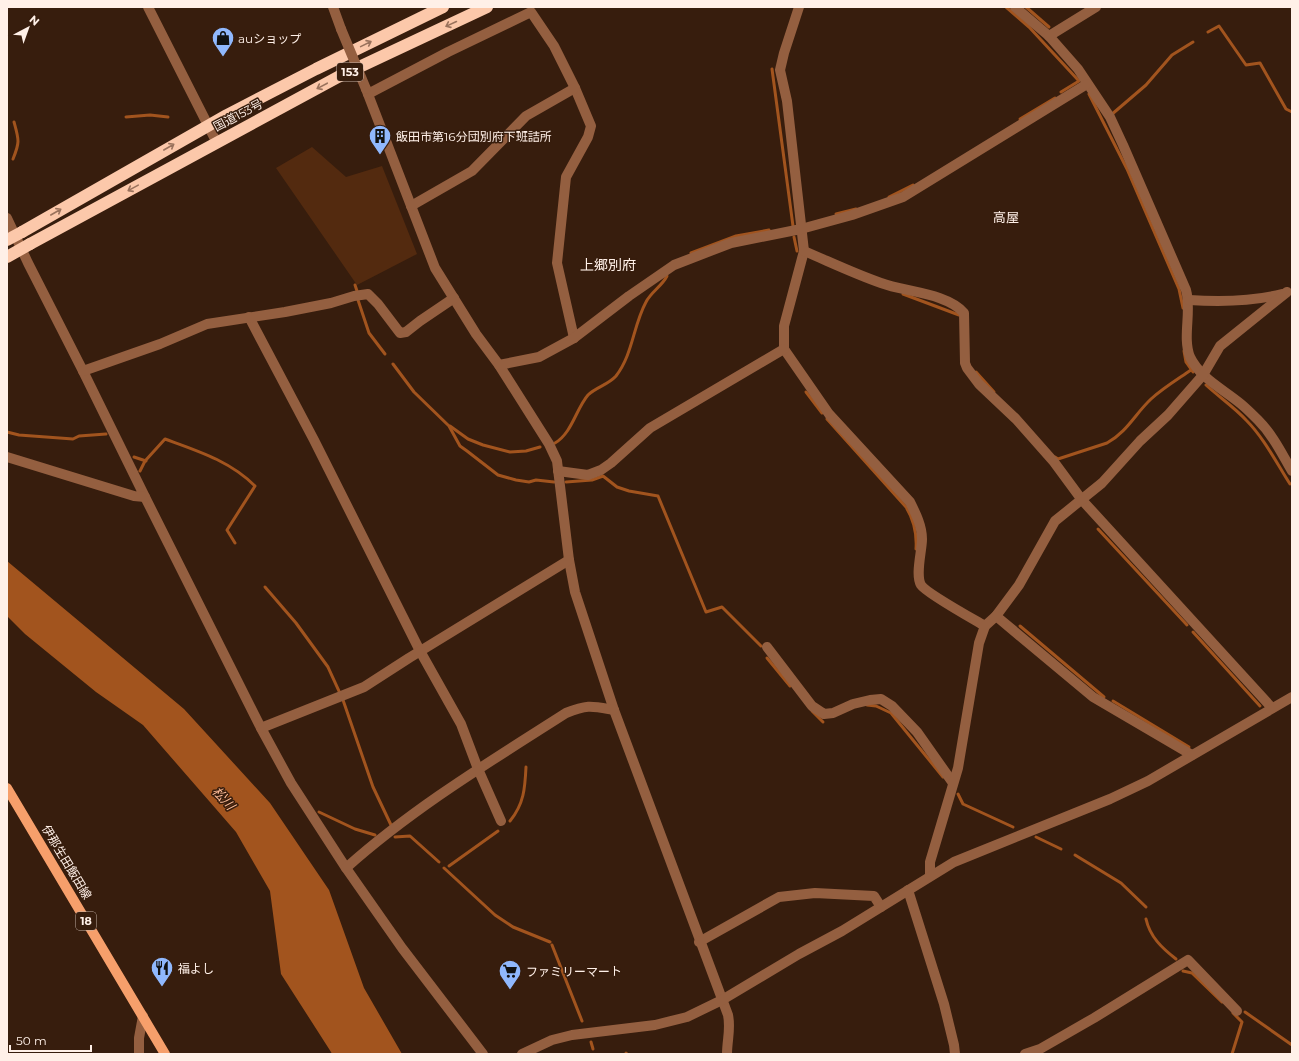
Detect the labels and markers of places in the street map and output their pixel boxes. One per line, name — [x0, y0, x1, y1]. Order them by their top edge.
shop icon: auショップ — [210, 25, 236, 58]
place label: auショップ — [238, 31, 301, 46]
building icon: 飯田市第16分団別府下班詰所 — [367, 123, 393, 156]
place label: 飯田市第16分団別府下班詰所 — [396, 129, 552, 144]
restaurant icon: 福よし — [149, 955, 175, 988]
supermarket icon: ファミリーマート — [497, 958, 523, 991]
place label: 福よし — [178, 961, 214, 976]
place label: ファミリーマート — [526, 964, 622, 979]

